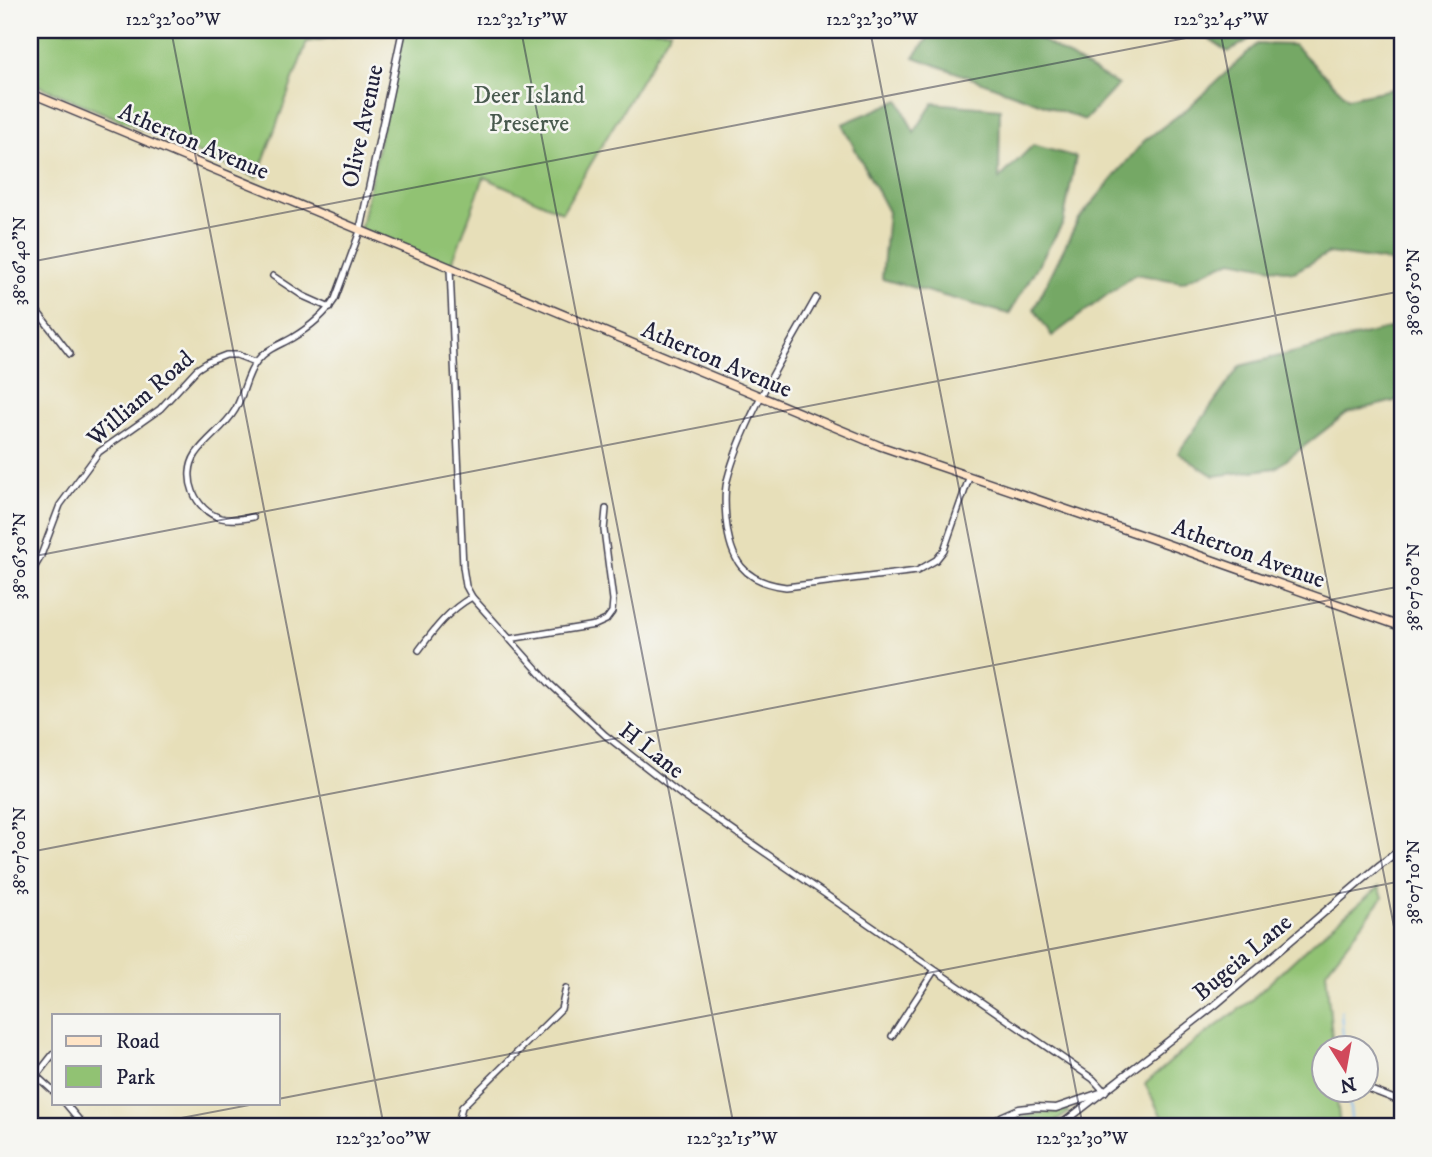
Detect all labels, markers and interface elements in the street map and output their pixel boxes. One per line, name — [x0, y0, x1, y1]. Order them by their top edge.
text: 122°32'00"W — [126, 9, 221, 31]
text: 122°32'15"W — [476, 9, 568, 31]
text: 122°32'30"W — [826, 9, 919, 31]
text: 122°32'45"W — [1174, 9, 1269, 31]
street label: Olive Avenue — [335, 62, 391, 190]
park label: Deer Island Preserve — [473, 81, 585, 139]
street label: Atherton Avenue — [114, 97, 273, 187]
text: 38°06'40"N — [9, 216, 31, 305]
text: 38°06'50"N — [1403, 248, 1425, 336]
street label: Atherton Avenue — [637, 315, 796, 405]
street label: William Road — [80, 344, 200, 454]
text: 38°06'50"N — [9, 512, 31, 600]
street label: Atherton Avenue — [1168, 512, 1329, 596]
text: 38°07'00"N — [1403, 543, 1425, 631]
street label: H Lane — [613, 716, 690, 786]
text: 38°07'00"N — [9, 807, 31, 895]
text: 38°07'10"N — [1403, 839, 1425, 925]
street label: Bugeia Lane — [1187, 908, 1298, 1008]
legend — [52, 1014, 280, 1104]
text: Road — [116, 1029, 160, 1055]
north arrow — [1310, 1034, 1380, 1104]
text: Park — [116, 1065, 156, 1091]
text: N — [1338, 1071, 1358, 1097]
text: 122°32'00"W — [336, 1128, 431, 1150]
text: 122°32'15"W — [686, 1128, 778, 1150]
text: 122°32'30"W — [1036, 1128, 1129, 1150]

